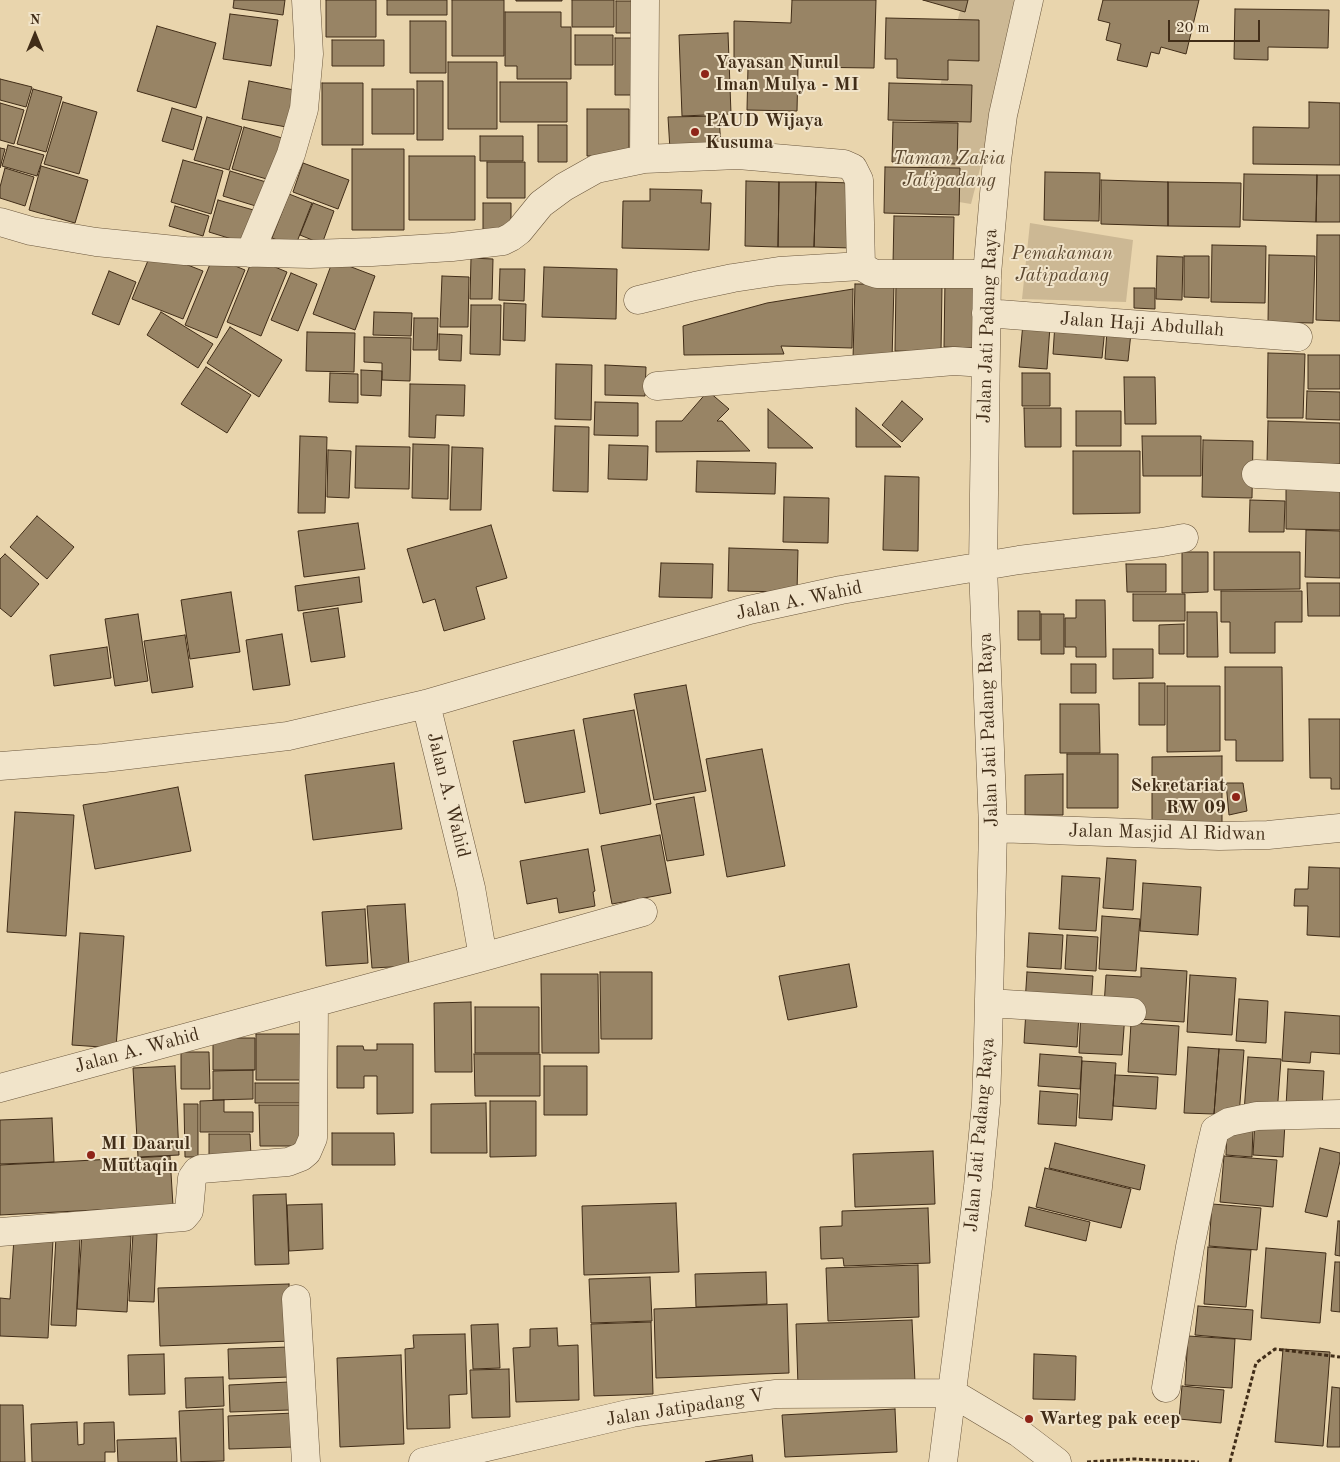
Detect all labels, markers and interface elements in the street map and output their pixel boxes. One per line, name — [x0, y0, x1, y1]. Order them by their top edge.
north arrow — [10, 10, 60, 60]
scale bar — [1170, 10, 1262, 42]
text: N — [30, 13, 40, 27]
text: 20 m — [1176, 21, 1210, 36]
place label: Yayasan Nurul Iman Mulya - MI — [715, 52, 859, 96]
marker: Yayasan Nurul Iman Mulya - MI — [699, 68, 711, 80]
place label: PAUD Wijaya Kusuma — [705, 110, 823, 154]
marker: PAUD Wijaya Kusuma — [689, 126, 701, 138]
park label: Taman Zakia Jatipadang — [893, 148, 1005, 192]
street label: Jalan Jati Padang Raya — [973, 228, 1003, 424]
park label: Pemakaman Jatipadang — [1011, 243, 1113, 287]
street label: Jalan Haji Abdullah — [1059, 308, 1225, 342]
street label: Jalan A. Wahid — [734, 576, 864, 626]
street label: Jalan Jati Padang Raya — [974, 632, 1004, 828]
street label: Jalan A. Wahid — [421, 730, 475, 860]
place label: Sekretariat RW 09 — [1130, 775, 1226, 819]
marker: Sekretariat RW 09 — [1230, 791, 1242, 803]
street label: Jalan Masjid Al Ridwan — [1068, 820, 1266, 846]
street label: Jalan A. Wahid — [72, 1023, 202, 1079]
street label: Jalan Jati Padang Raya — [960, 1037, 1000, 1233]
place label: MI Daarul Muttaqin — [101, 1133, 190, 1177]
marker: MI Daarul Muttaqin — [85, 1149, 97, 1161]
street label: Jalan Jatipadang V — [604, 1384, 766, 1432]
place label: Warteg pak ecep — [1039, 1408, 1180, 1430]
marker: Warteg pak ecep — [1023, 1413, 1035, 1425]

